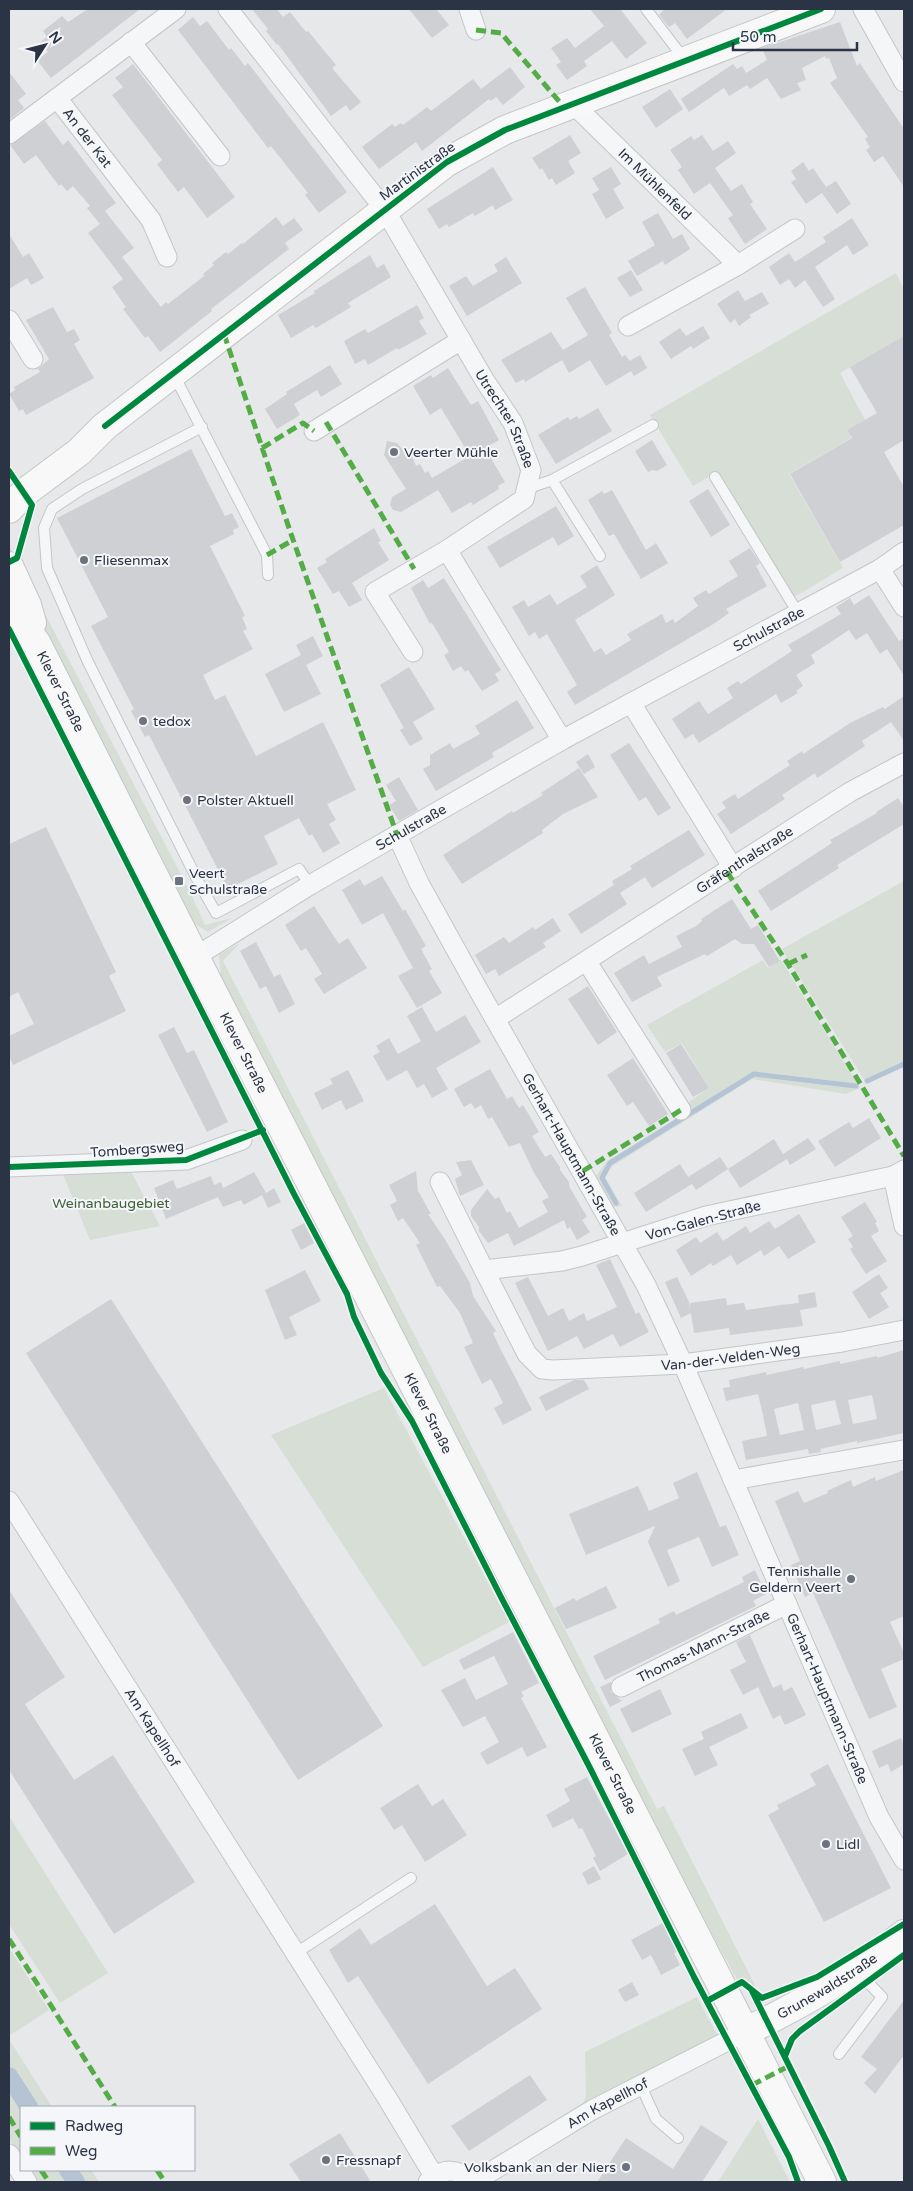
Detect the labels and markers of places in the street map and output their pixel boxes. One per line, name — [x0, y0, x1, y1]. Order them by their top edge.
place label: Veerter Mühle — [404, 444, 498, 461]
marker: Veerter Mühle — [388, 446, 400, 458]
place label: Fliesenmax — [94, 552, 169, 569]
marker: Fliesenmax — [78, 554, 90, 566]
place label: tedox — [153, 713, 191, 730]
marker: tedox — [137, 715, 149, 727]
place label: Polster Aktuell — [197, 792, 294, 809]
marker: Polster Aktuell — [181, 794, 193, 806]
place label: Veert Schulstraße — [189, 865, 267, 898]
marker: Veert Schulstraße — [173, 875, 185, 887]
place label: Tennishalle Geldern Veert — [749, 1563, 842, 1596]
marker: Tennishalle Geldern Veert — [845, 1573, 857, 1585]
place label: Lidl — [836, 1836, 860, 1853]
marker: Lidl — [820, 1838, 832, 1850]
place label: Fressnapf — [336, 2152, 402, 2169]
marker: Fressnapf — [320, 2154, 332, 2166]
place label: Volksbank an der Niers — [464, 2159, 616, 2176]
marker: Volksbank an der Niers — [620, 2161, 632, 2173]

